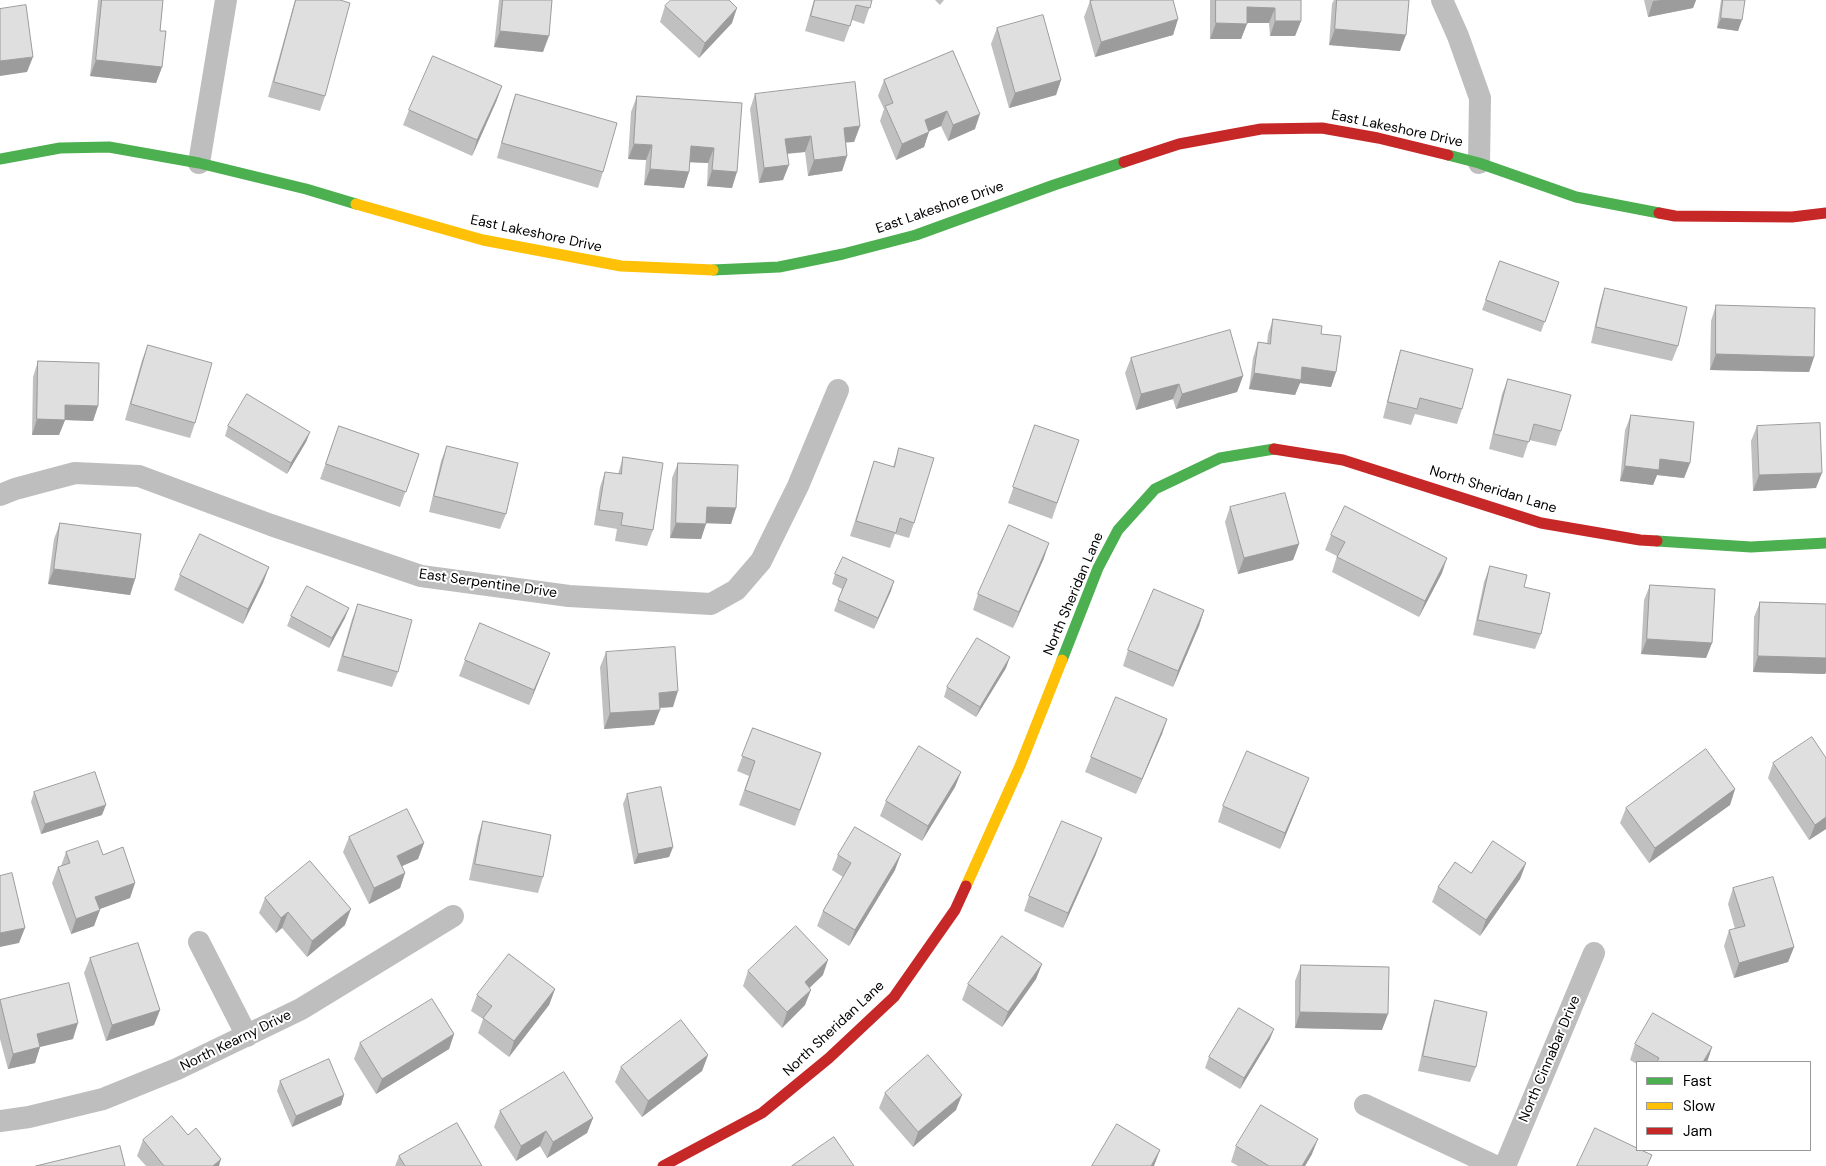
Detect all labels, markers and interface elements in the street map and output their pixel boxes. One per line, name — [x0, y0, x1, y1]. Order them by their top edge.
street label: East Lakeshore Drive — [1330, 107, 1464, 151]
street label: East Lakeshore Drive — [874, 178, 1006, 238]
street label: East Lakeshore Drive — [469, 212, 603, 256]
street label: North Sheridan Lane — [1427, 463, 1559, 517]
street label: North Sheridan Lane — [1040, 530, 1108, 658]
street label: East Serpentine Drive — [418, 566, 558, 602]
street label: North Sheridan Lane — [780, 978, 888, 1080]
street label: North Cinnabar Drive — [1516, 993, 1584, 1125]
street label: North Kearny Drive — [178, 1007, 294, 1075]
legend — [1636, 1061, 1811, 1151]
text: Fast — [1683, 1071, 1712, 1091]
text: Slow — [1683, 1096, 1715, 1116]
text: Jam — [1683, 1121, 1712, 1141]

